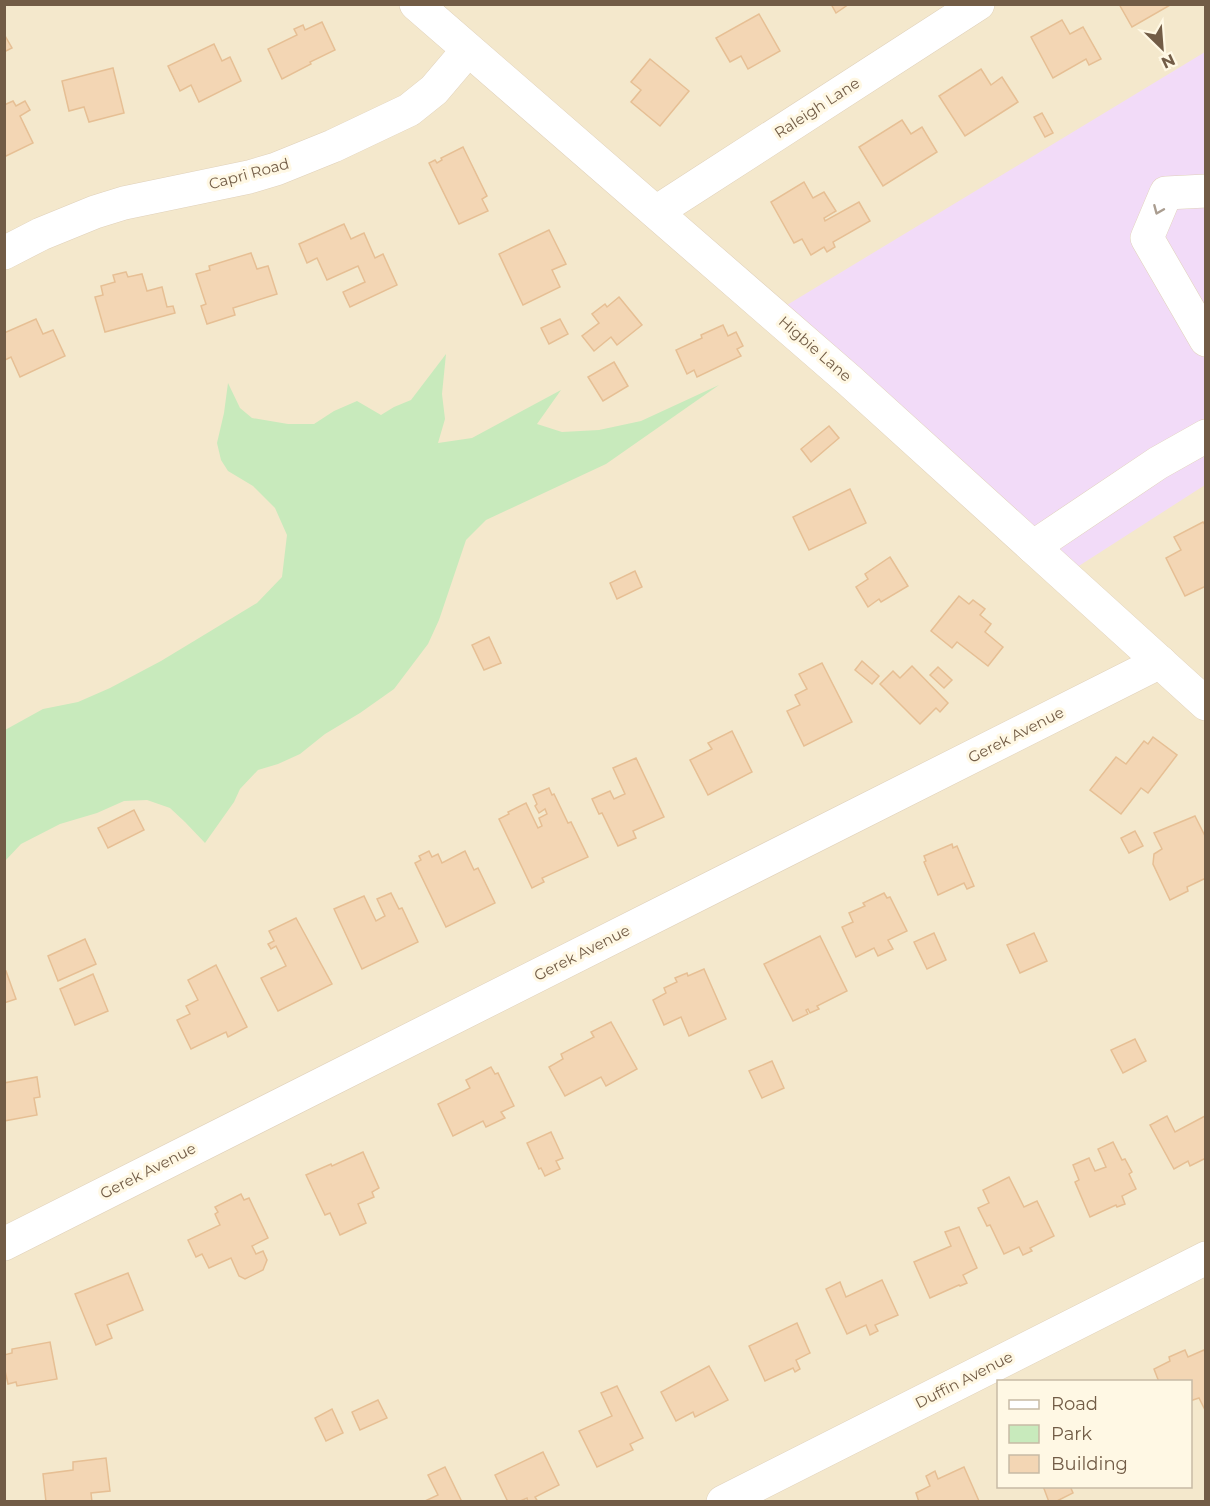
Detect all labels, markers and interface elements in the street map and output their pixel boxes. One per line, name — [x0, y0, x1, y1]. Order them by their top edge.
north arrow — [1132, 18, 1192, 78]
text: N — [1158, 50, 1178, 72]
street label: Raleigh Lane — [770, 73, 863, 142]
street label: Capri Road — [207, 154, 291, 193]
one-way arrow — [1153, 204, 1165, 215]
street label: Higbie Lane — [775, 312, 856, 386]
street label: Gerek Avenue — [965, 702, 1067, 767]
street label: Gerek Avenue — [531, 920, 633, 985]
street label: Gerek Avenue — [97, 1138, 199, 1203]
street label: Duffin Avenue — [912, 1347, 1016, 1412]
legend — [997, 1380, 1192, 1488]
text: Road — [1051, 1393, 1098, 1415]
text: Park — [1051, 1423, 1092, 1445]
text: Building — [1051, 1453, 1128, 1475]

